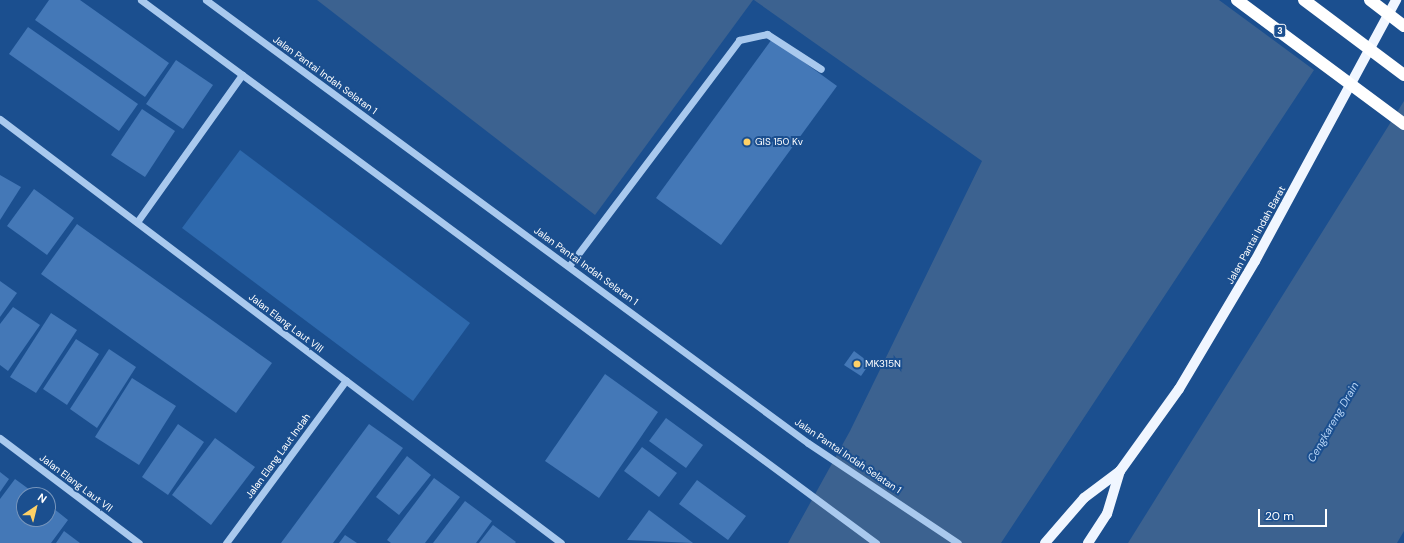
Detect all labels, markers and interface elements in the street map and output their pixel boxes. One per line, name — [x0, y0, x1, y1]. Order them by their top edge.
road number: 3 — [1273, 24, 1287, 38]
street label: Jalan Pantai Indah Selatan 1 — [271, 33, 379, 117]
place label: GIS 150 Kv — [755, 136, 803, 148]
marker: GIS 150 Kv — [742, 137, 752, 147]
street label: Jalan Pantai Indah Barat — [1224, 184, 1288, 286]
street label: Jalan Pantai Indah Selatan 1 — [532, 224, 640, 308]
street label: Jalan Elang Laut VIII — [246, 291, 326, 355]
place label: MK315N — [865, 358, 901, 370]
marker: MK315N — [852, 359, 862, 369]
water label: Cengkareng Drain — [1305, 380, 1361, 464]
street label: Jalan Elang Laut Indah — [243, 411, 313, 501]
street label: Jalan Pantai Indah Selatan 1 — [793, 416, 903, 496]
street label: Jalan Elang Laut VII — [37, 452, 115, 514]
north arrow — [16, 487, 56, 527]
text: N — [35, 490, 50, 506]
scale bar — [1260, 501, 1329, 527]
text: 20 m — [1265, 508, 1294, 524]

